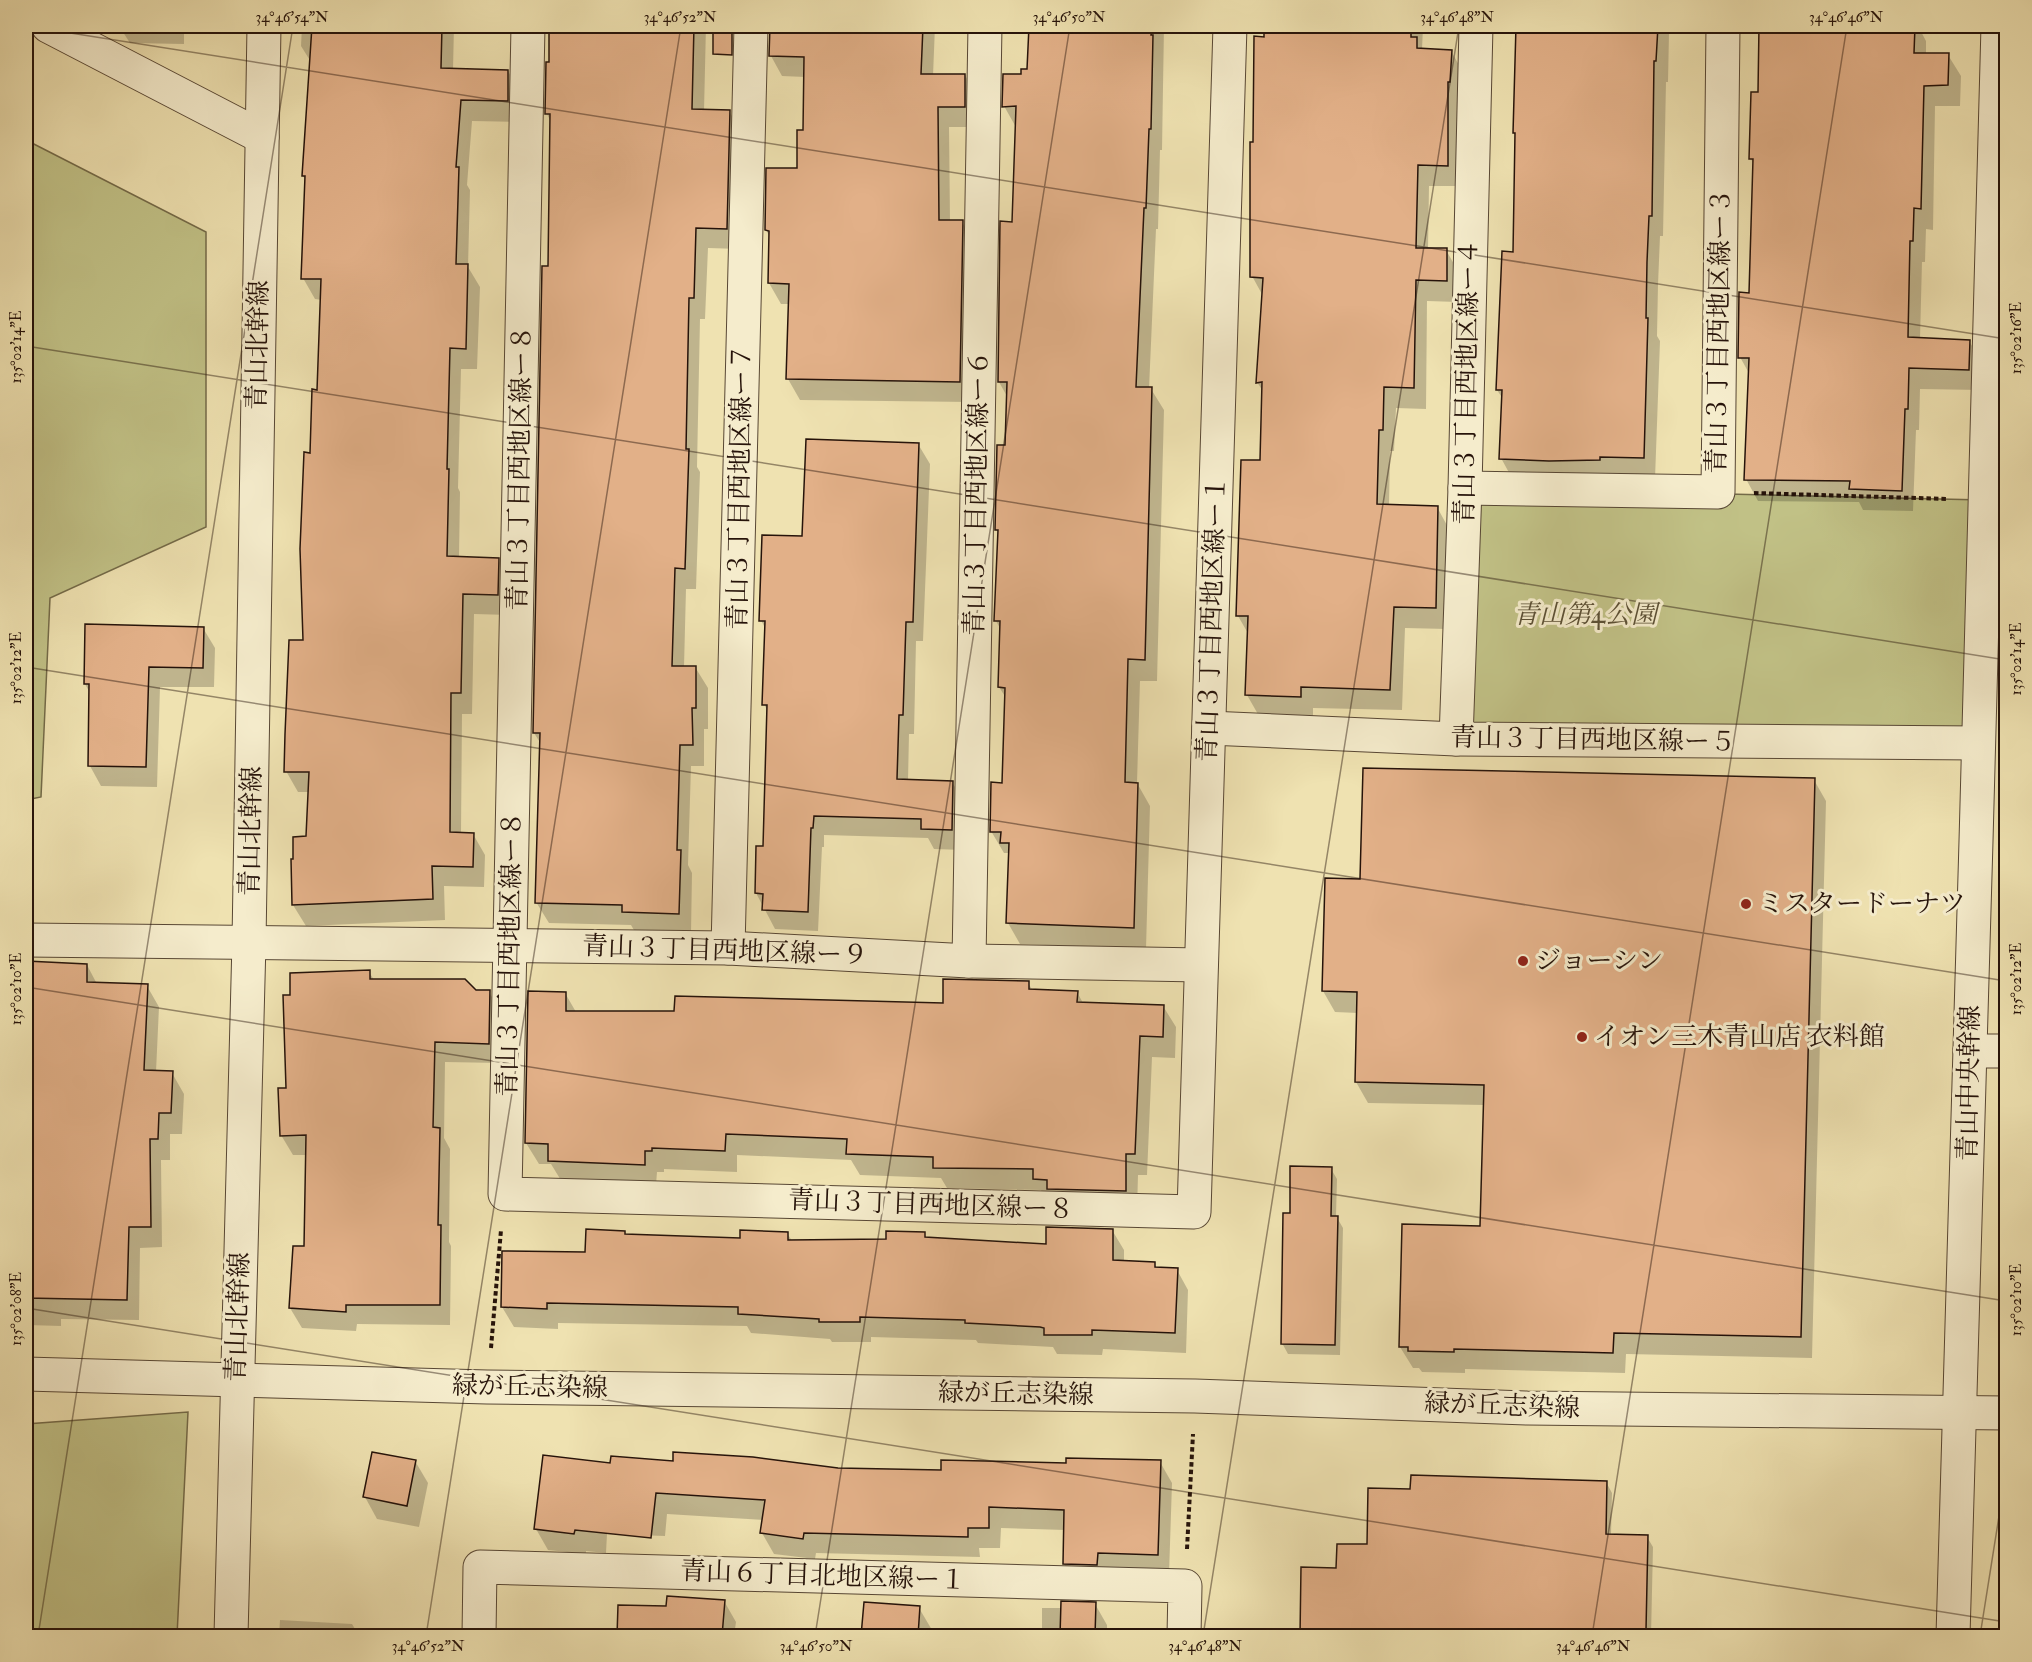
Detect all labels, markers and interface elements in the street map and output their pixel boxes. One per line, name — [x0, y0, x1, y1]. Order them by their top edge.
text: 34°46'54"N — [256, 8, 329, 27]
text: 34°46'52"N — [644, 8, 717, 27]
text: 34°46'50"N — [1033, 8, 1106, 27]
text: 34°46'48"N — [1420, 8, 1494, 27]
text: 34°46'46"N — [1809, 8, 1884, 27]
street label: 青山３丁目西地区線ー３ — [1701, 188, 1737, 474]
street label: 青山３丁目西地区線ー４ — [1449, 239, 1485, 525]
street label: 青山北幹線 — [241, 280, 275, 410]
text: 135°02'16"E — [2007, 302, 2026, 374]
text: 135°02'14"E — [7, 310, 26, 383]
street label: 青山３丁目西地区線ー８ — [502, 325, 538, 611]
street label: 青山３丁目西地区線ー７ — [722, 344, 758, 630]
street label: 青山３丁目西地区線ー６ — [959, 350, 995, 636]
street label: 青山３丁目西地区線ー１ — [1191, 476, 1233, 762]
park label: 青山第4公園 — [1513, 599, 1661, 631]
text: 135°02'14"E — [2007, 622, 2026, 695]
text: 135°02'12"E — [7, 632, 26, 704]
street label: 青山３丁目西地区線ー５ — [1450, 722, 1736, 758]
street label: 青山北幹線 — [234, 766, 268, 896]
street label: 青山３丁目西地区線ー８ — [492, 811, 528, 1097]
place label: ミスタードーナツ — [1758, 888, 1966, 920]
marker: ミスタードーナツ — [1739, 897, 1753, 911]
street label: 青山３丁目西地区線ー９ — [582, 930, 868, 972]
text: 135°02'12"E — [2007, 943, 2026, 1015]
place label: ジョーシン — [1535, 945, 1663, 977]
text: 135°02'10"E — [7, 953, 26, 1025]
marker: ジョーシン — [1516, 954, 1530, 968]
street label: 青山中央幹線 — [1952, 1005, 1986, 1161]
place label: イオン三木青山店 衣料館 — [1594, 1021, 1885, 1053]
marker: イオン三木青山店 衣料館 — [1575, 1030, 1589, 1044]
street label: 青山３丁目西地区線ー８ — [788, 1184, 1074, 1226]
street label: 青山北幹線 — [220, 1251, 256, 1383]
text: 135°02'10"E — [2007, 1264, 2026, 1336]
text: 135°02'08"E — [7, 1272, 26, 1346]
street label: 緑が丘志染線 — [452, 1370, 608, 1404]
street label: 緑が丘志染線 — [938, 1377, 1094, 1411]
street label: 緑が丘志染線 — [1423, 1387, 1581, 1425]
street label: 青山６丁目北地区線ー１ — [680, 1555, 966, 1597]
text: 34°46'52"N — [392, 1637, 465, 1656]
text: 34°46'50"N — [780, 1637, 853, 1656]
text: 34°46'48"N — [1168, 1637, 1242, 1656]
text: 34°46'46"N — [1556, 1637, 1631, 1656]

